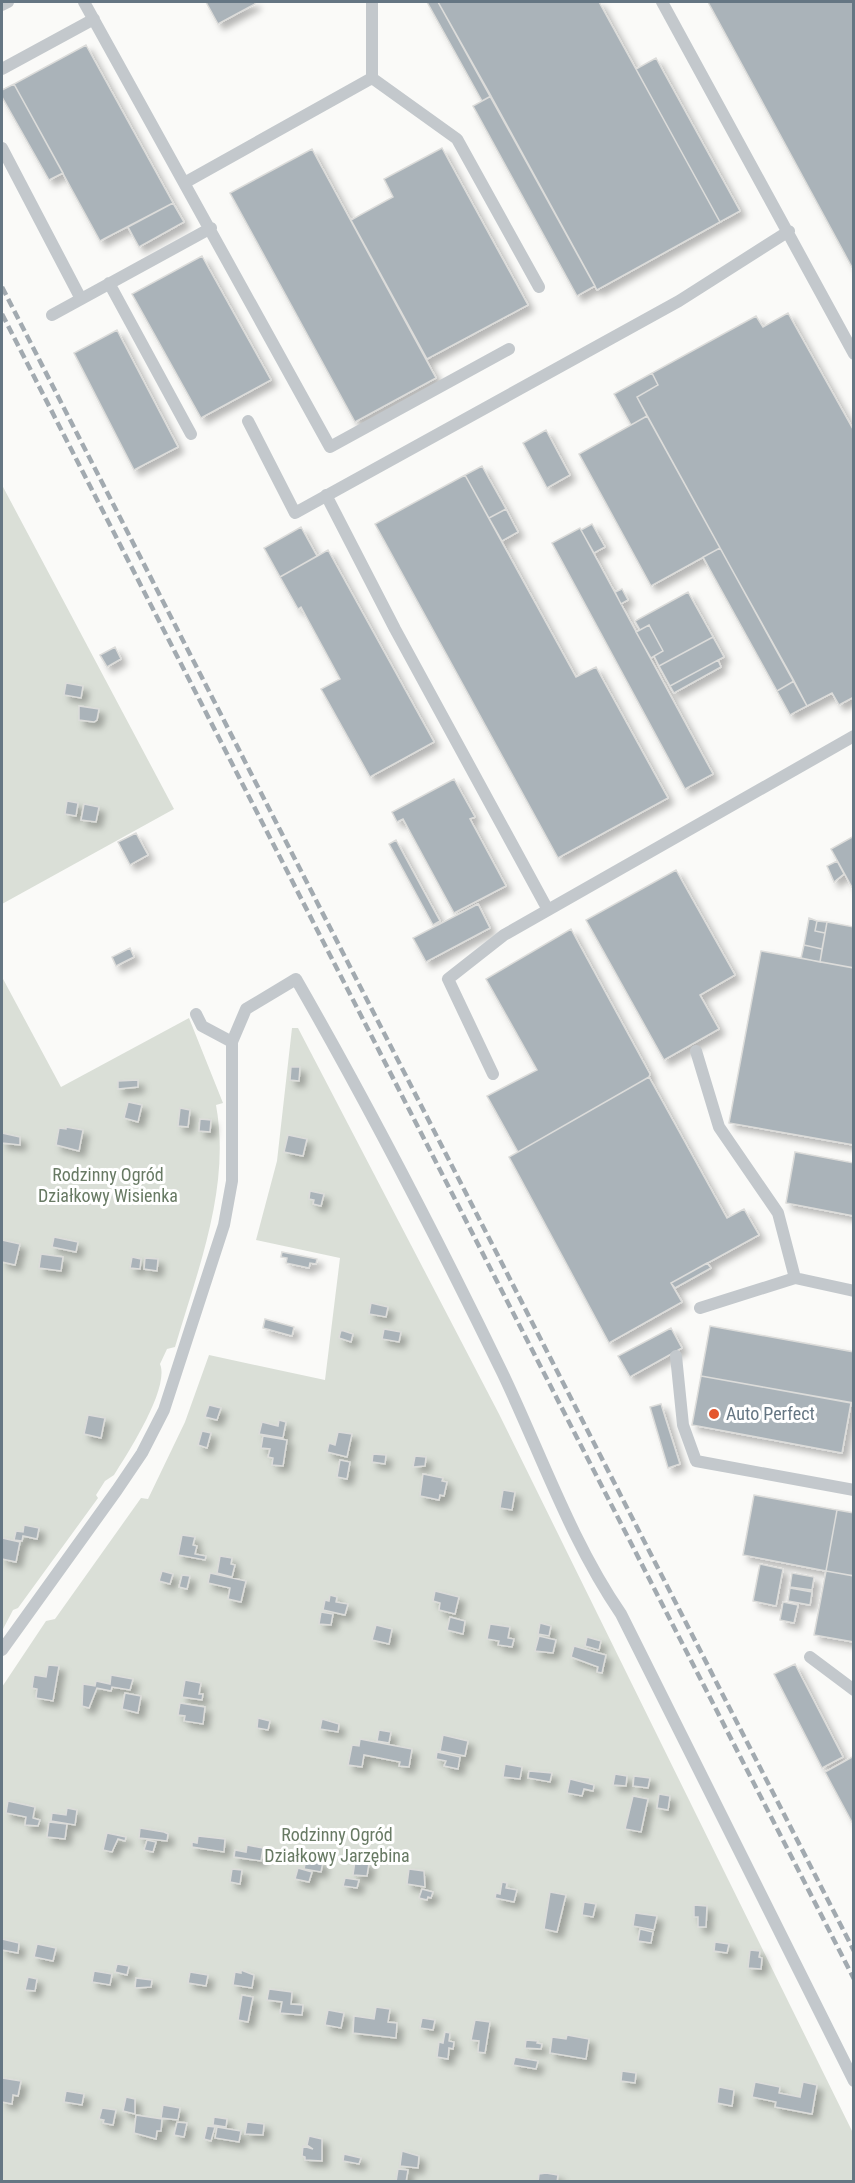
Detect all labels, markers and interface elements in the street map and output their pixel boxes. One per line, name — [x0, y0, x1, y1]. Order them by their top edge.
park label: Rodzinny Ogród Działkowy Wisienka — [38, 1164, 178, 1206]
place label: Auto Perfect — [726, 1403, 815, 1424]
marker: Auto Perfect — [707, 1407, 721, 1421]
park label: Rodzinny Ogród Działkowy Jarzębina — [264, 1824, 410, 1866]

